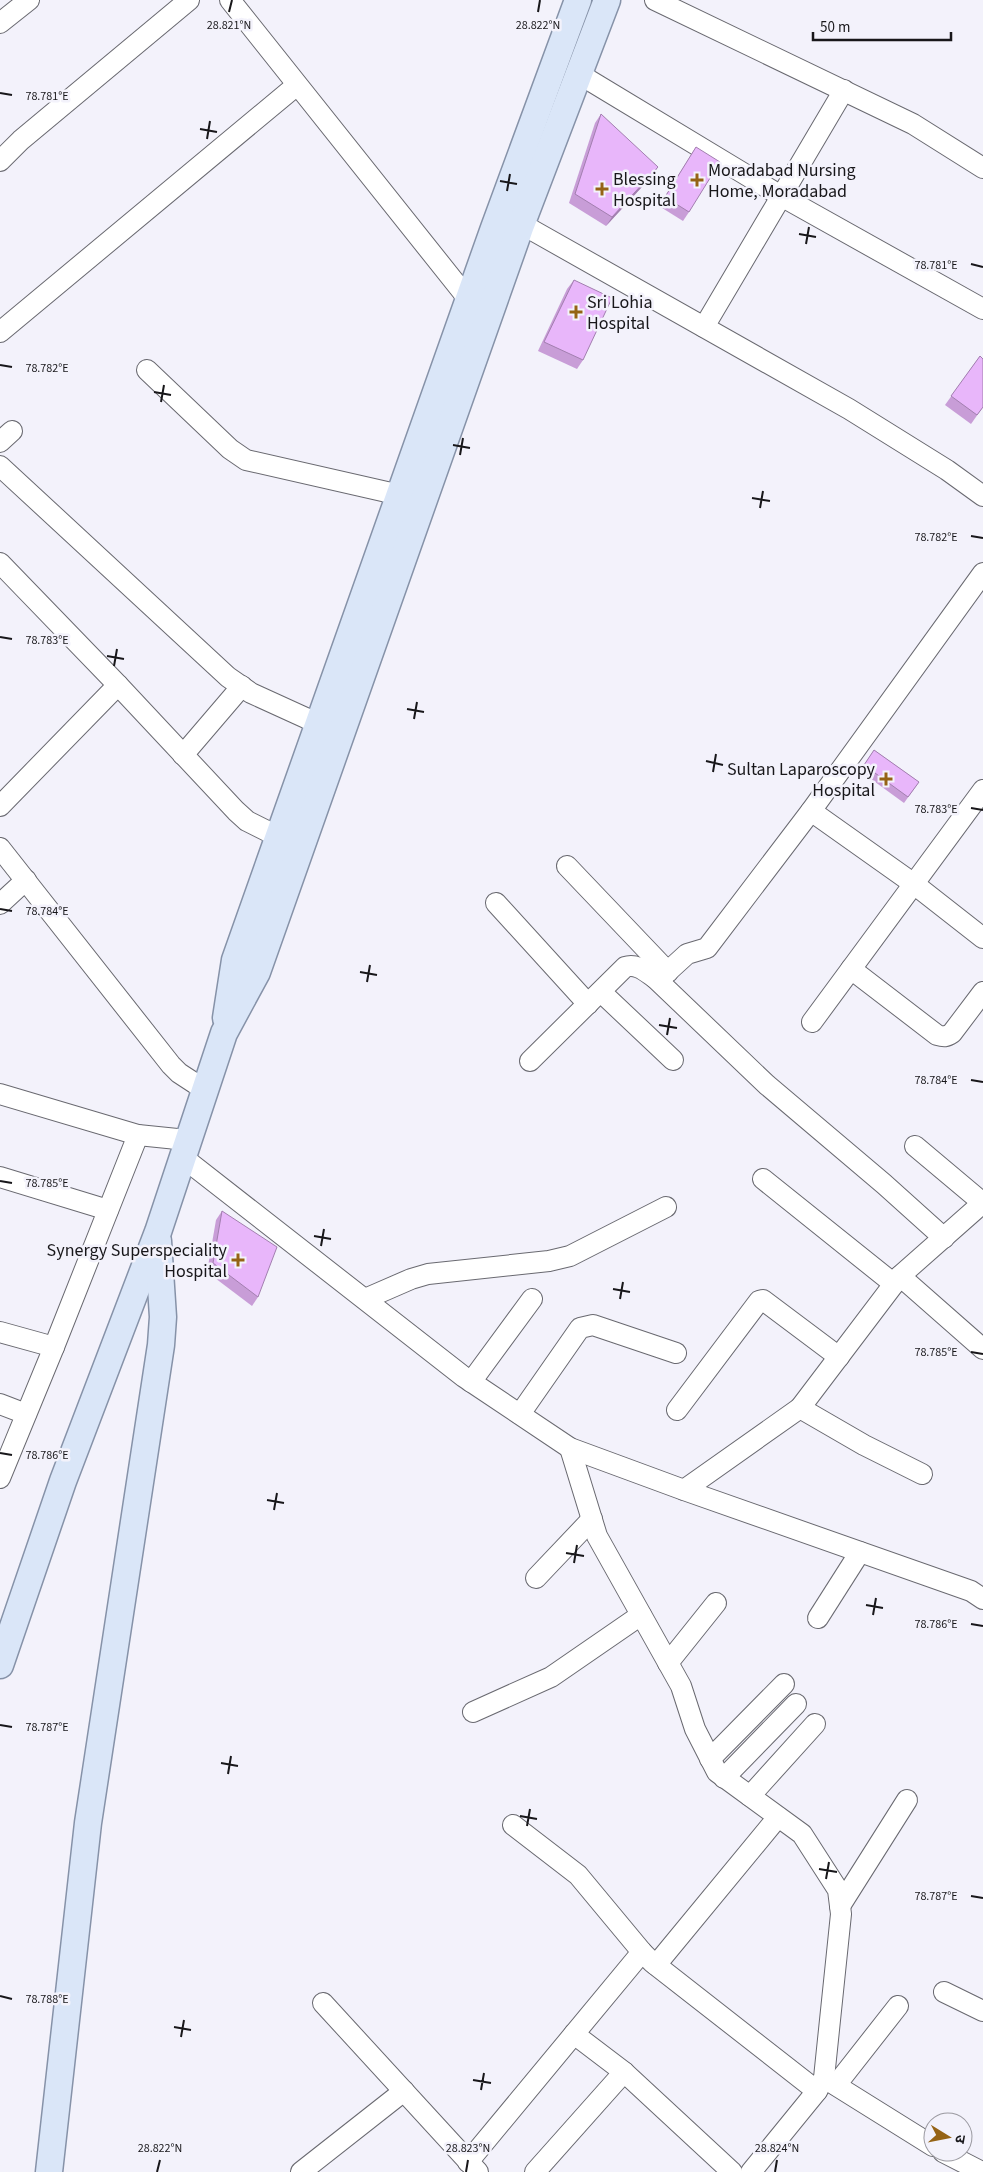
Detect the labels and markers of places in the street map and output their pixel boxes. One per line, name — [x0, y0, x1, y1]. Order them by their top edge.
place label: Moradabad Nursing Home, Moradabad — [708, 158, 856, 204]
place label: Blessing Hospital — [613, 167, 676, 213]
marker: Moradabad Nursing Home, Moradabad — [690, 173, 704, 187]
marker: Blessing Hospital — [595, 182, 609, 196]
place label: Sri Lohia Hospital — [587, 290, 652, 336]
marker: Sri Lohia Hospital — [569, 305, 583, 319]
place label: Sultan Laparoscopy Hospital — [727, 757, 876, 803]
marker: Sultan Laparoscopy Hospital — [879, 772, 893, 786]
place label: Synergy Superspeciality Hospital — [47, 1238, 228, 1284]
marker: Synergy Superspeciality Hospital — [231, 1253, 245, 1267]

